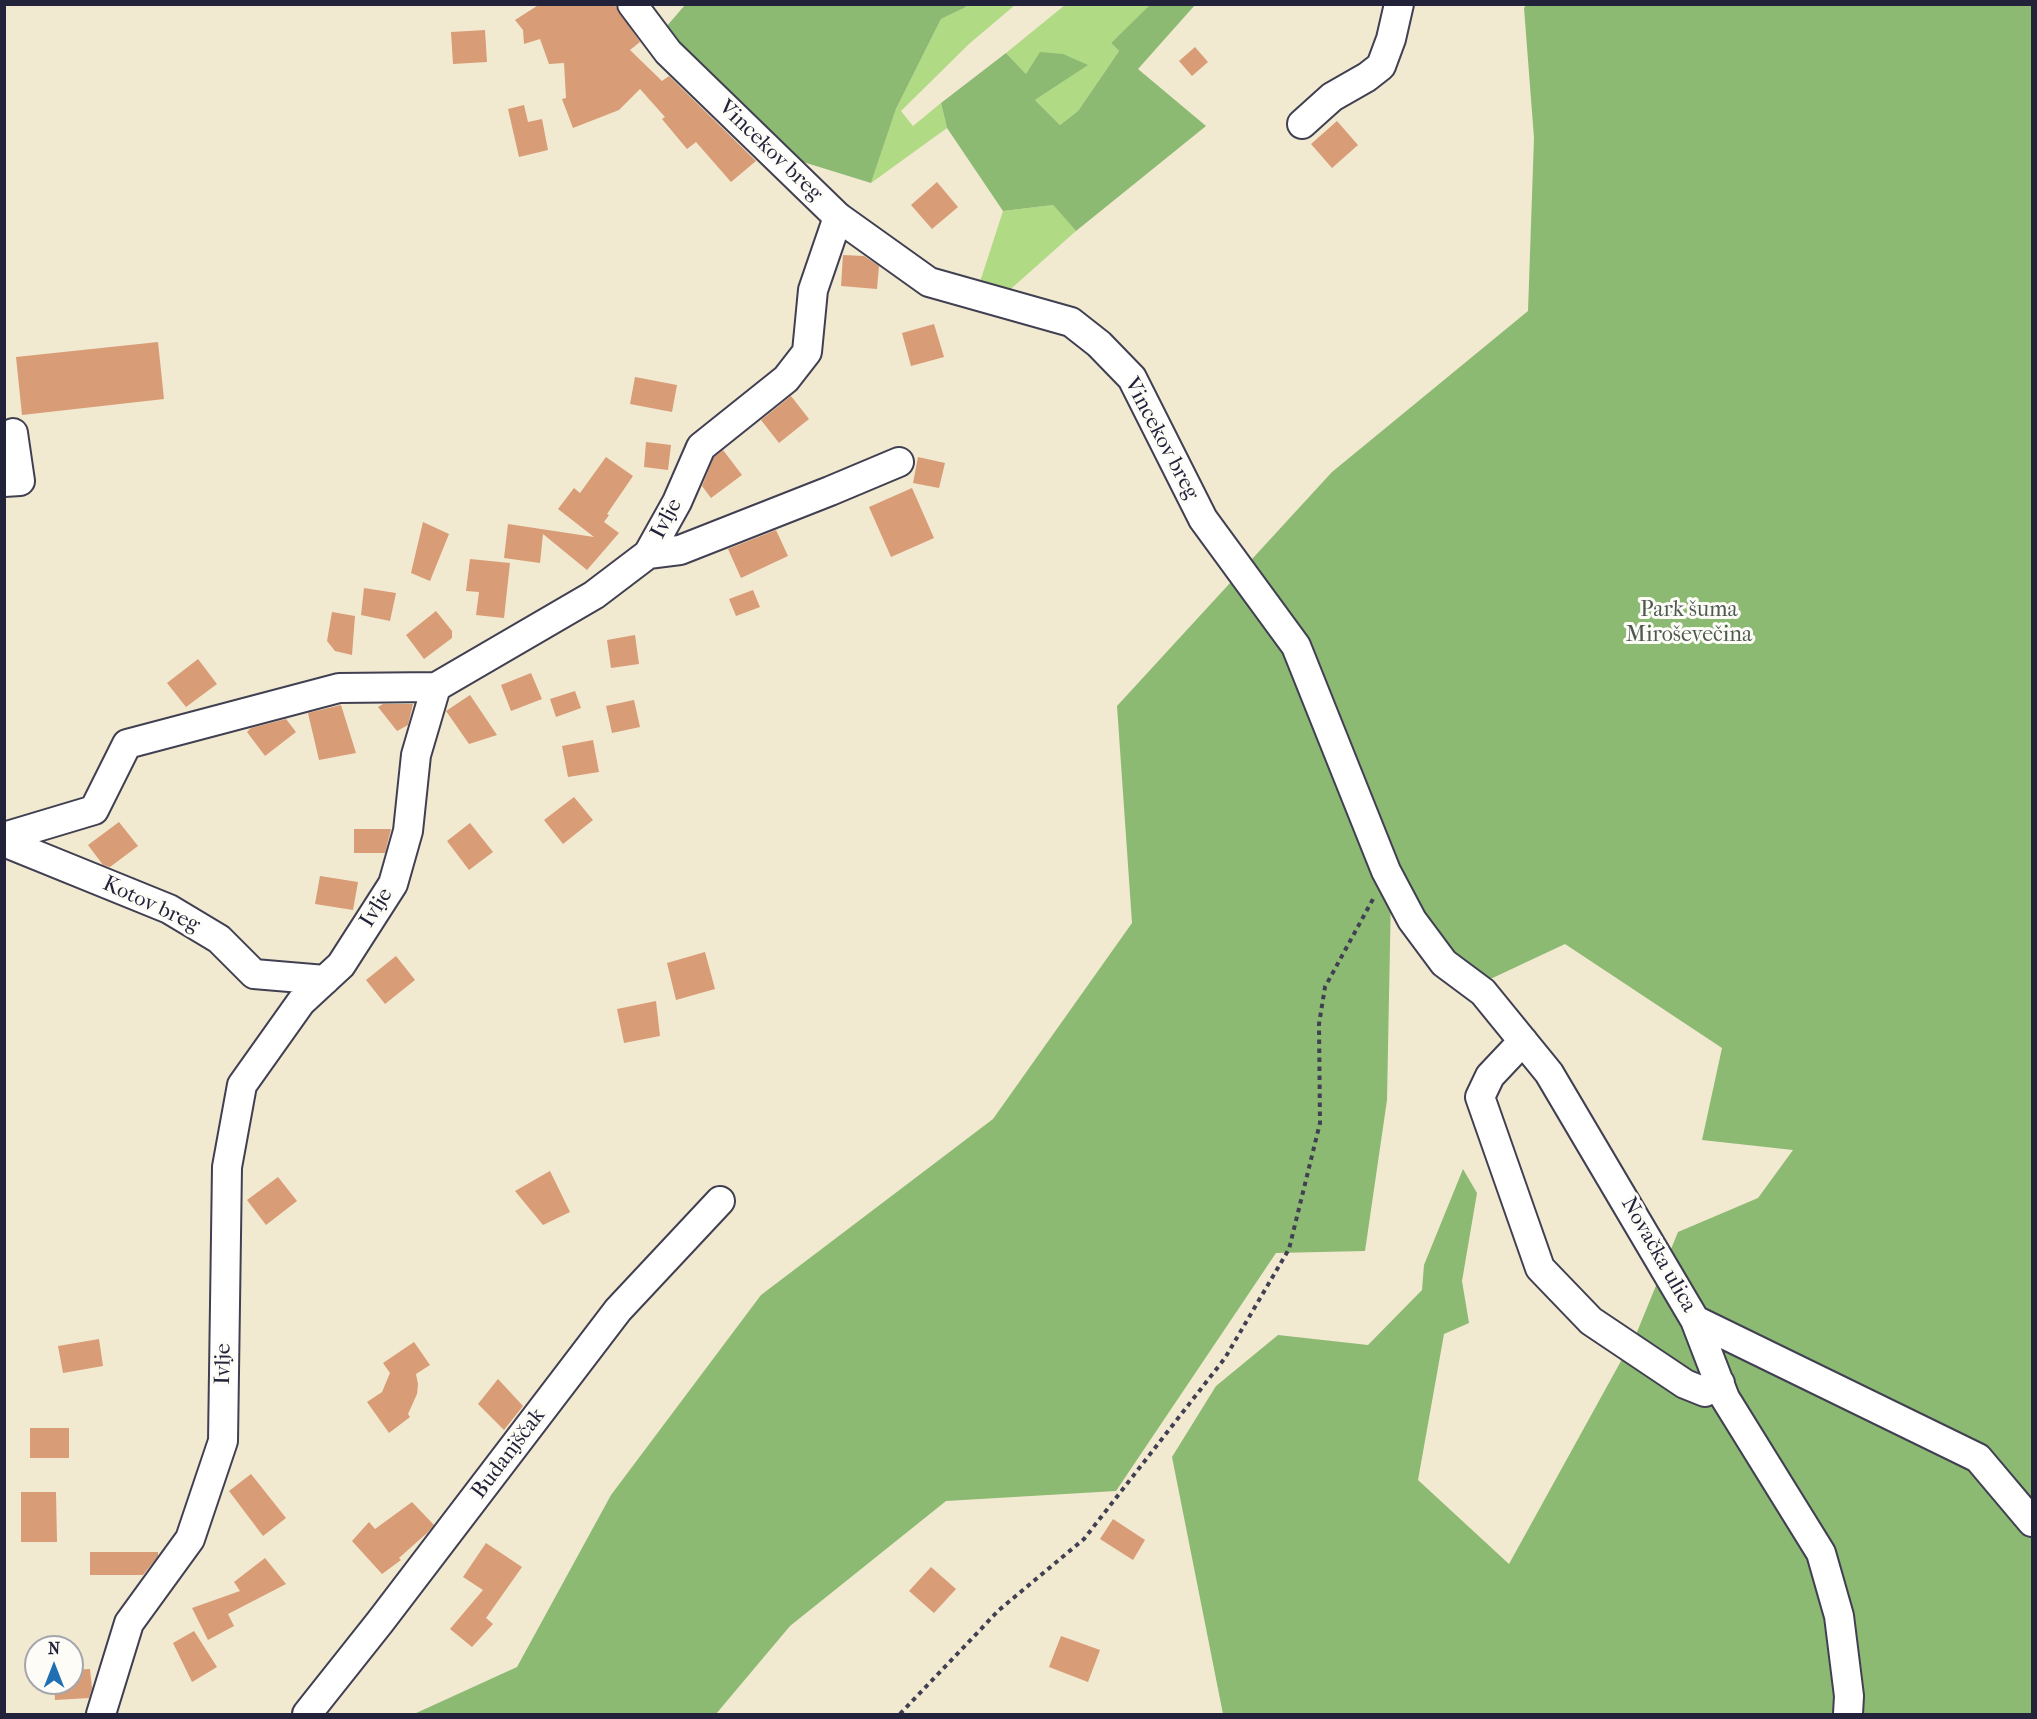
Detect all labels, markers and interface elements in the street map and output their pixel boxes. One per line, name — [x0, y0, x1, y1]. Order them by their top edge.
street label: Vincekov breg — [712, 95, 828, 207]
street label: Vincekov breg — [1118, 373, 1204, 505]
street label: Ivlje — [646, 494, 688, 544]
park label: Park šuma Miroševečina — [1626, 598, 1752, 650]
street label: Kotov breg — [98, 871, 204, 939]
street label: Ivlje — [355, 883, 399, 933]
street label: Novačka ulica — [1614, 1193, 1702, 1317]
street label: Ivlje — [210, 1343, 238, 1385]
street label: Budanjščak — [466, 1404, 552, 1504]
north arrow — [24, 1635, 84, 1695]
text: N — [48, 1639, 60, 1658]

